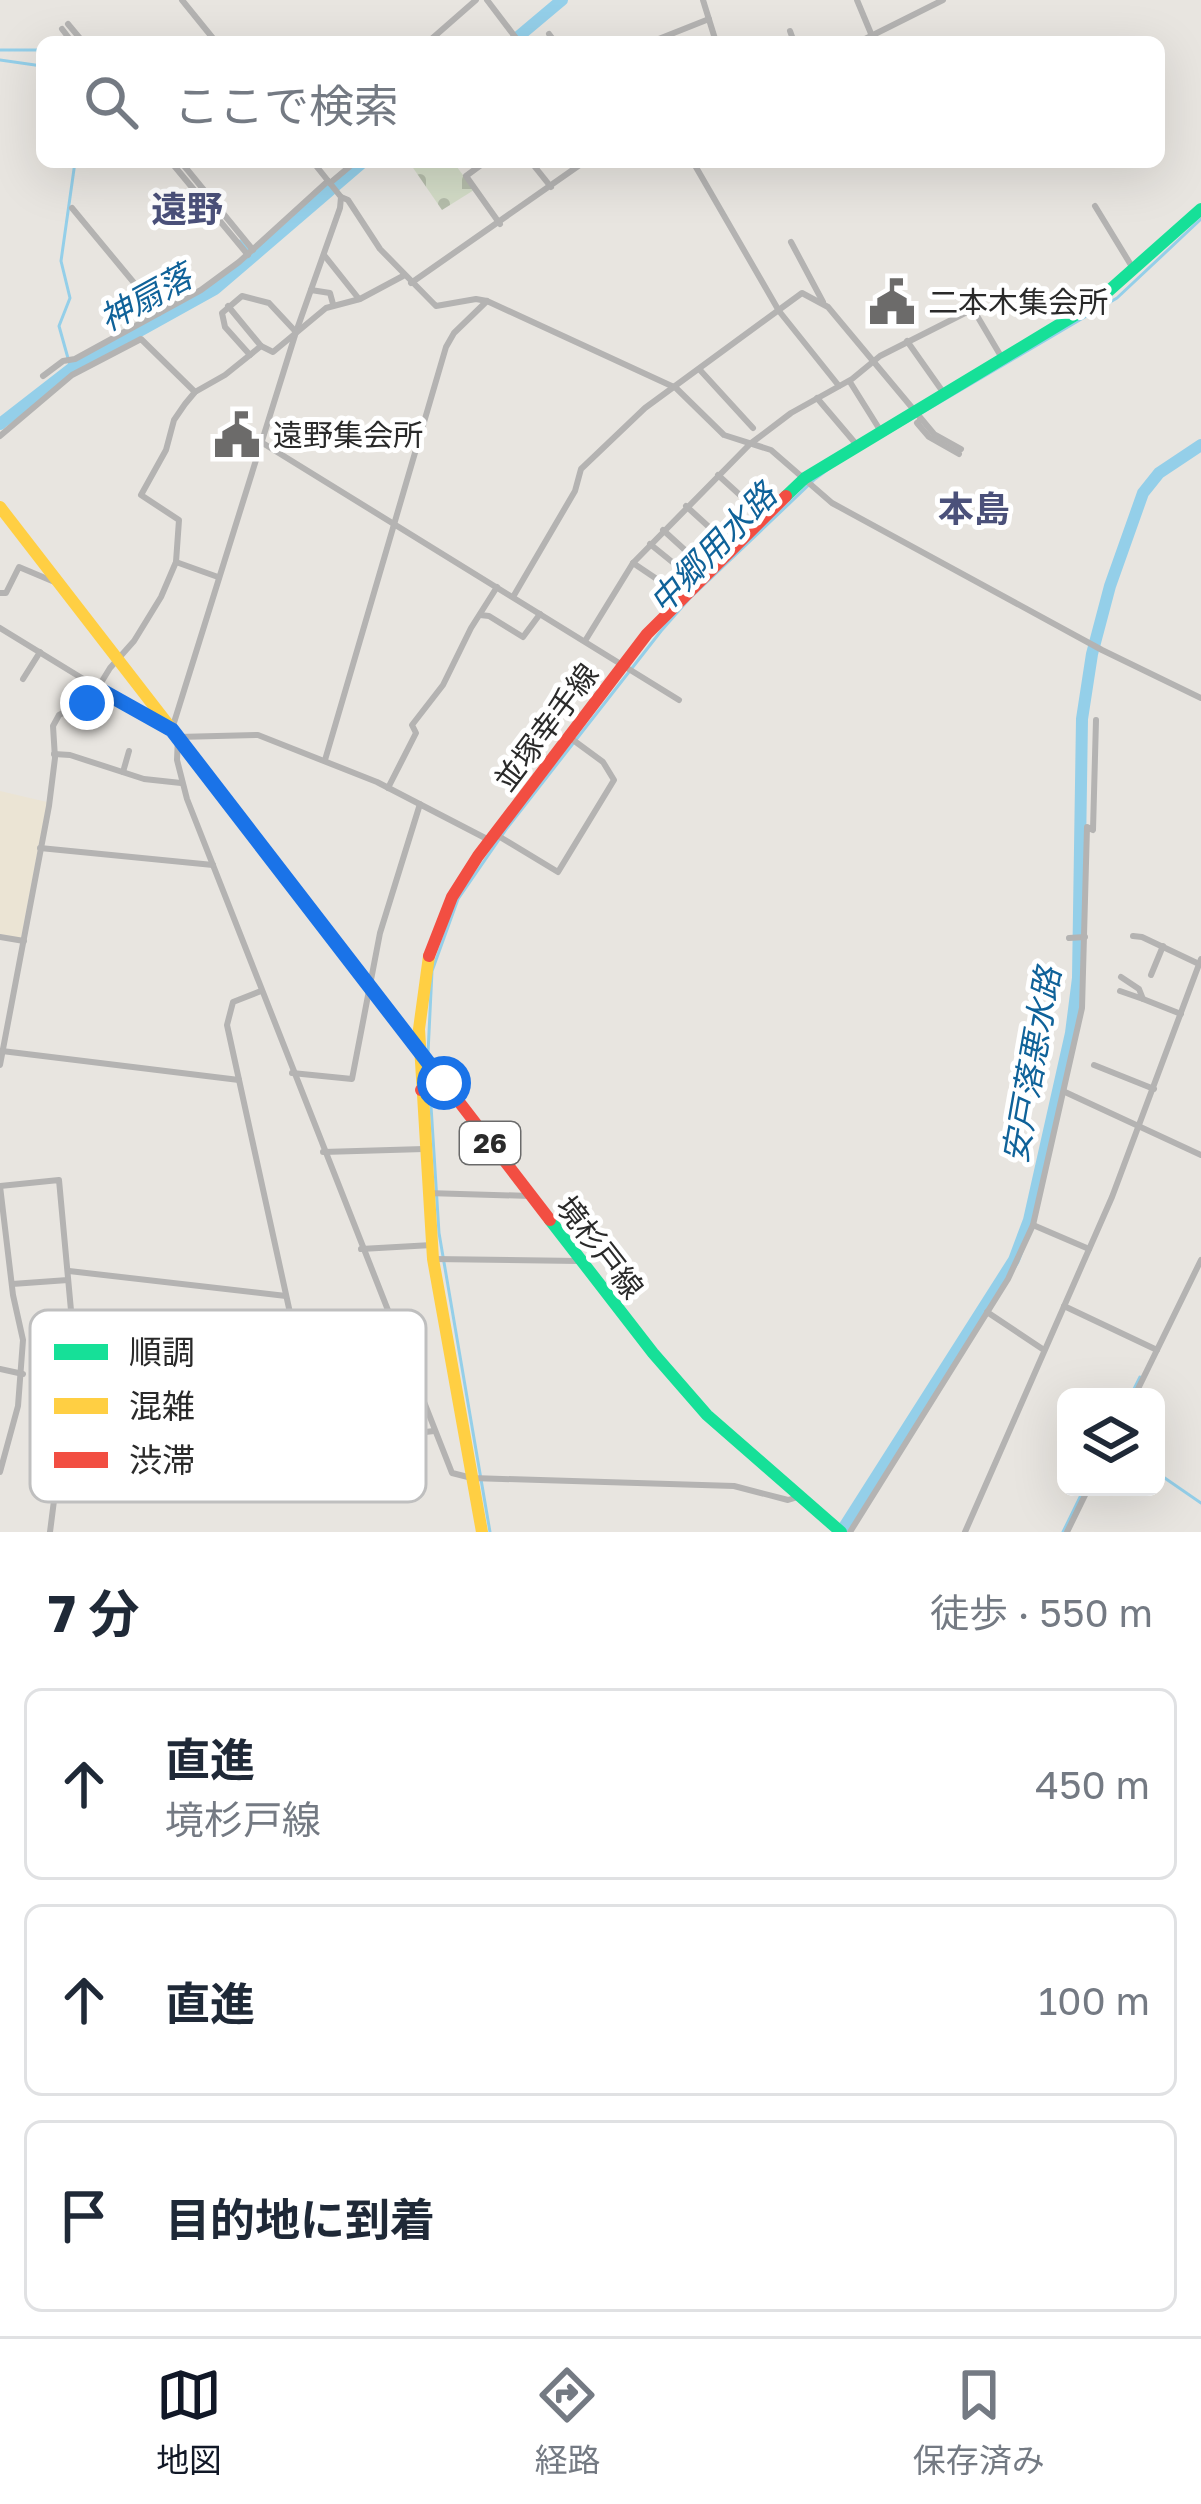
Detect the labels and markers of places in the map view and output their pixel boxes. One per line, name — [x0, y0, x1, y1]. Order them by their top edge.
public building icon: 二本木集会所 — [867, 277, 917, 327]
place label: 二本木集会所 — [928, 284, 1108, 320]
public building icon: 遠野集会所 — [212, 410, 262, 460]
place label: 遠野集会所 — [273, 417, 423, 453]

